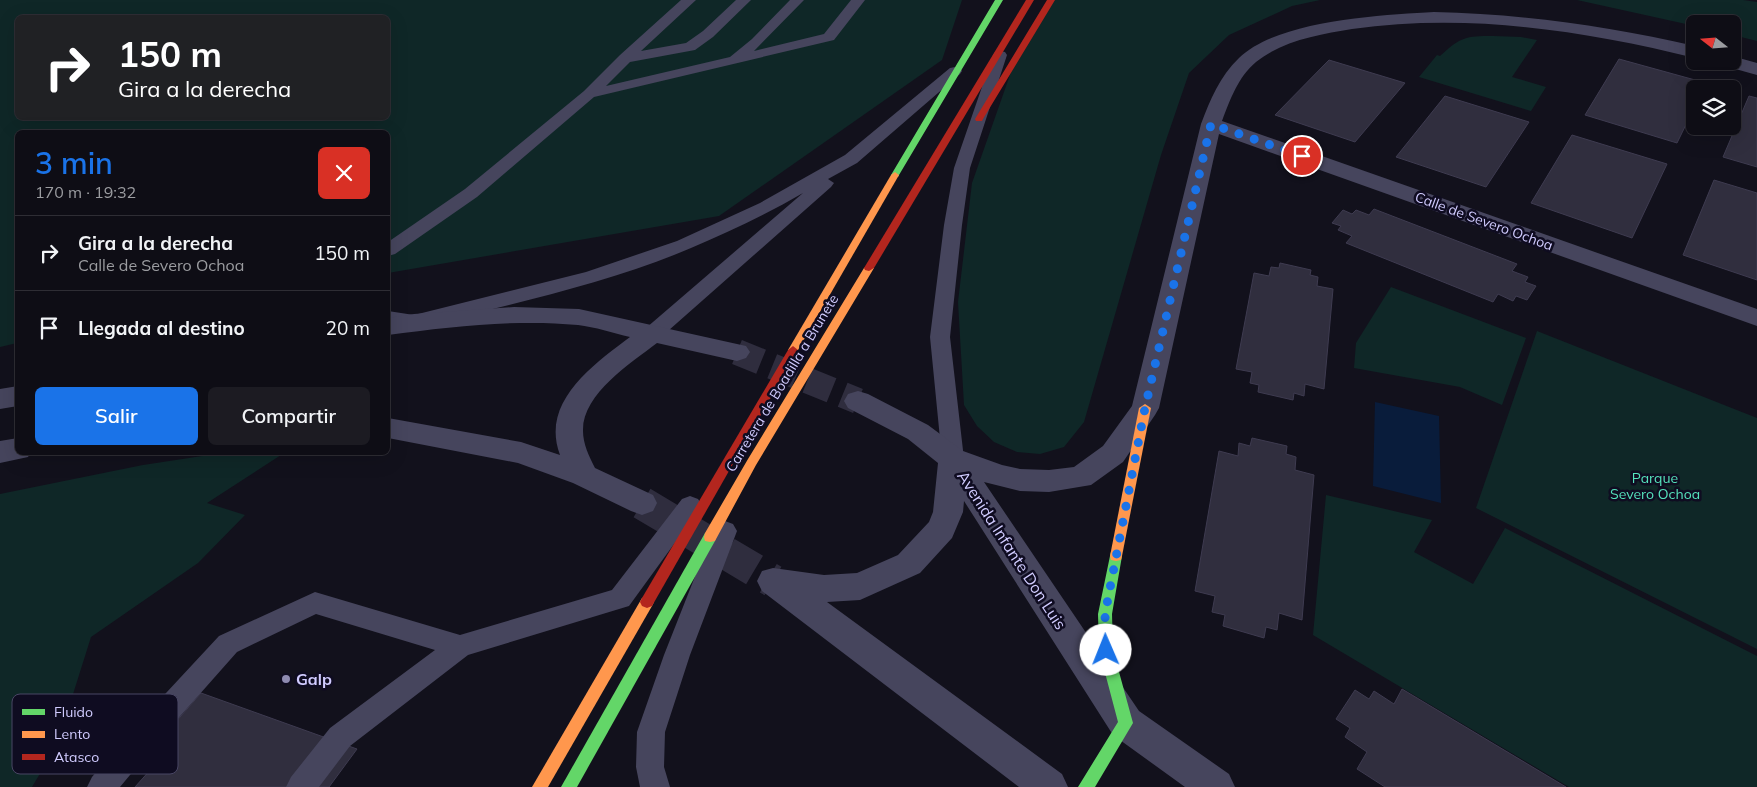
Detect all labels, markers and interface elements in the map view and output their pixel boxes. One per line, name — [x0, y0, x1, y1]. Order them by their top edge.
north arrow — [1686, 15, 1741, 70]
map controls — [1686, 15, 1741, 135]
text: 150 m — [118, 32, 222, 76]
icon: right — [35, 35, 100, 100]
text: Gira a la derecha — [118, 75, 291, 103]
button: layers — [1686, 80, 1741, 135]
pin — [1281, 135, 1323, 177]
icon: arrive — [1288, 142, 1316, 170]
text: 3 min — [35, 144, 113, 182]
button: close — [318, 147, 370, 199]
text: 170 m · 19:32 — [35, 182, 136, 202]
street label: Calle de Severo Ochoa — [1413, 188, 1555, 254]
text: Gira a la derecha — [78, 231, 233, 255]
icon: right — [35, 239, 63, 267]
text: 150 m — [314, 241, 370, 265]
text: Calle de Severo Ochoa — [78, 255, 244, 275]
street label: Carretera de Boadilla a Brunete — [722, 291, 842, 475]
icon: arrive — [35, 314, 63, 342]
text: Llegada al destino — [78, 316, 245, 340]
text: 20 m — [326, 316, 370, 340]
button: Salir — [35, 387, 198, 445]
button: Compartir — [208, 387, 370, 445]
street label: Avenida Infante Don Luis — [953, 467, 1071, 633]
park label: Parque Severo Ochoa — [1610, 469, 1700, 503]
position arrow — [1079, 623, 1131, 675]
place label: Galp — [296, 669, 332, 689]
marker: Galp — [280, 673, 292, 685]
legend — [12, 694, 178, 774]
text: Fluido — [54, 703, 93, 721]
text: Lento — [54, 725, 90, 743]
text: Atasco — [54, 748, 99, 766]

